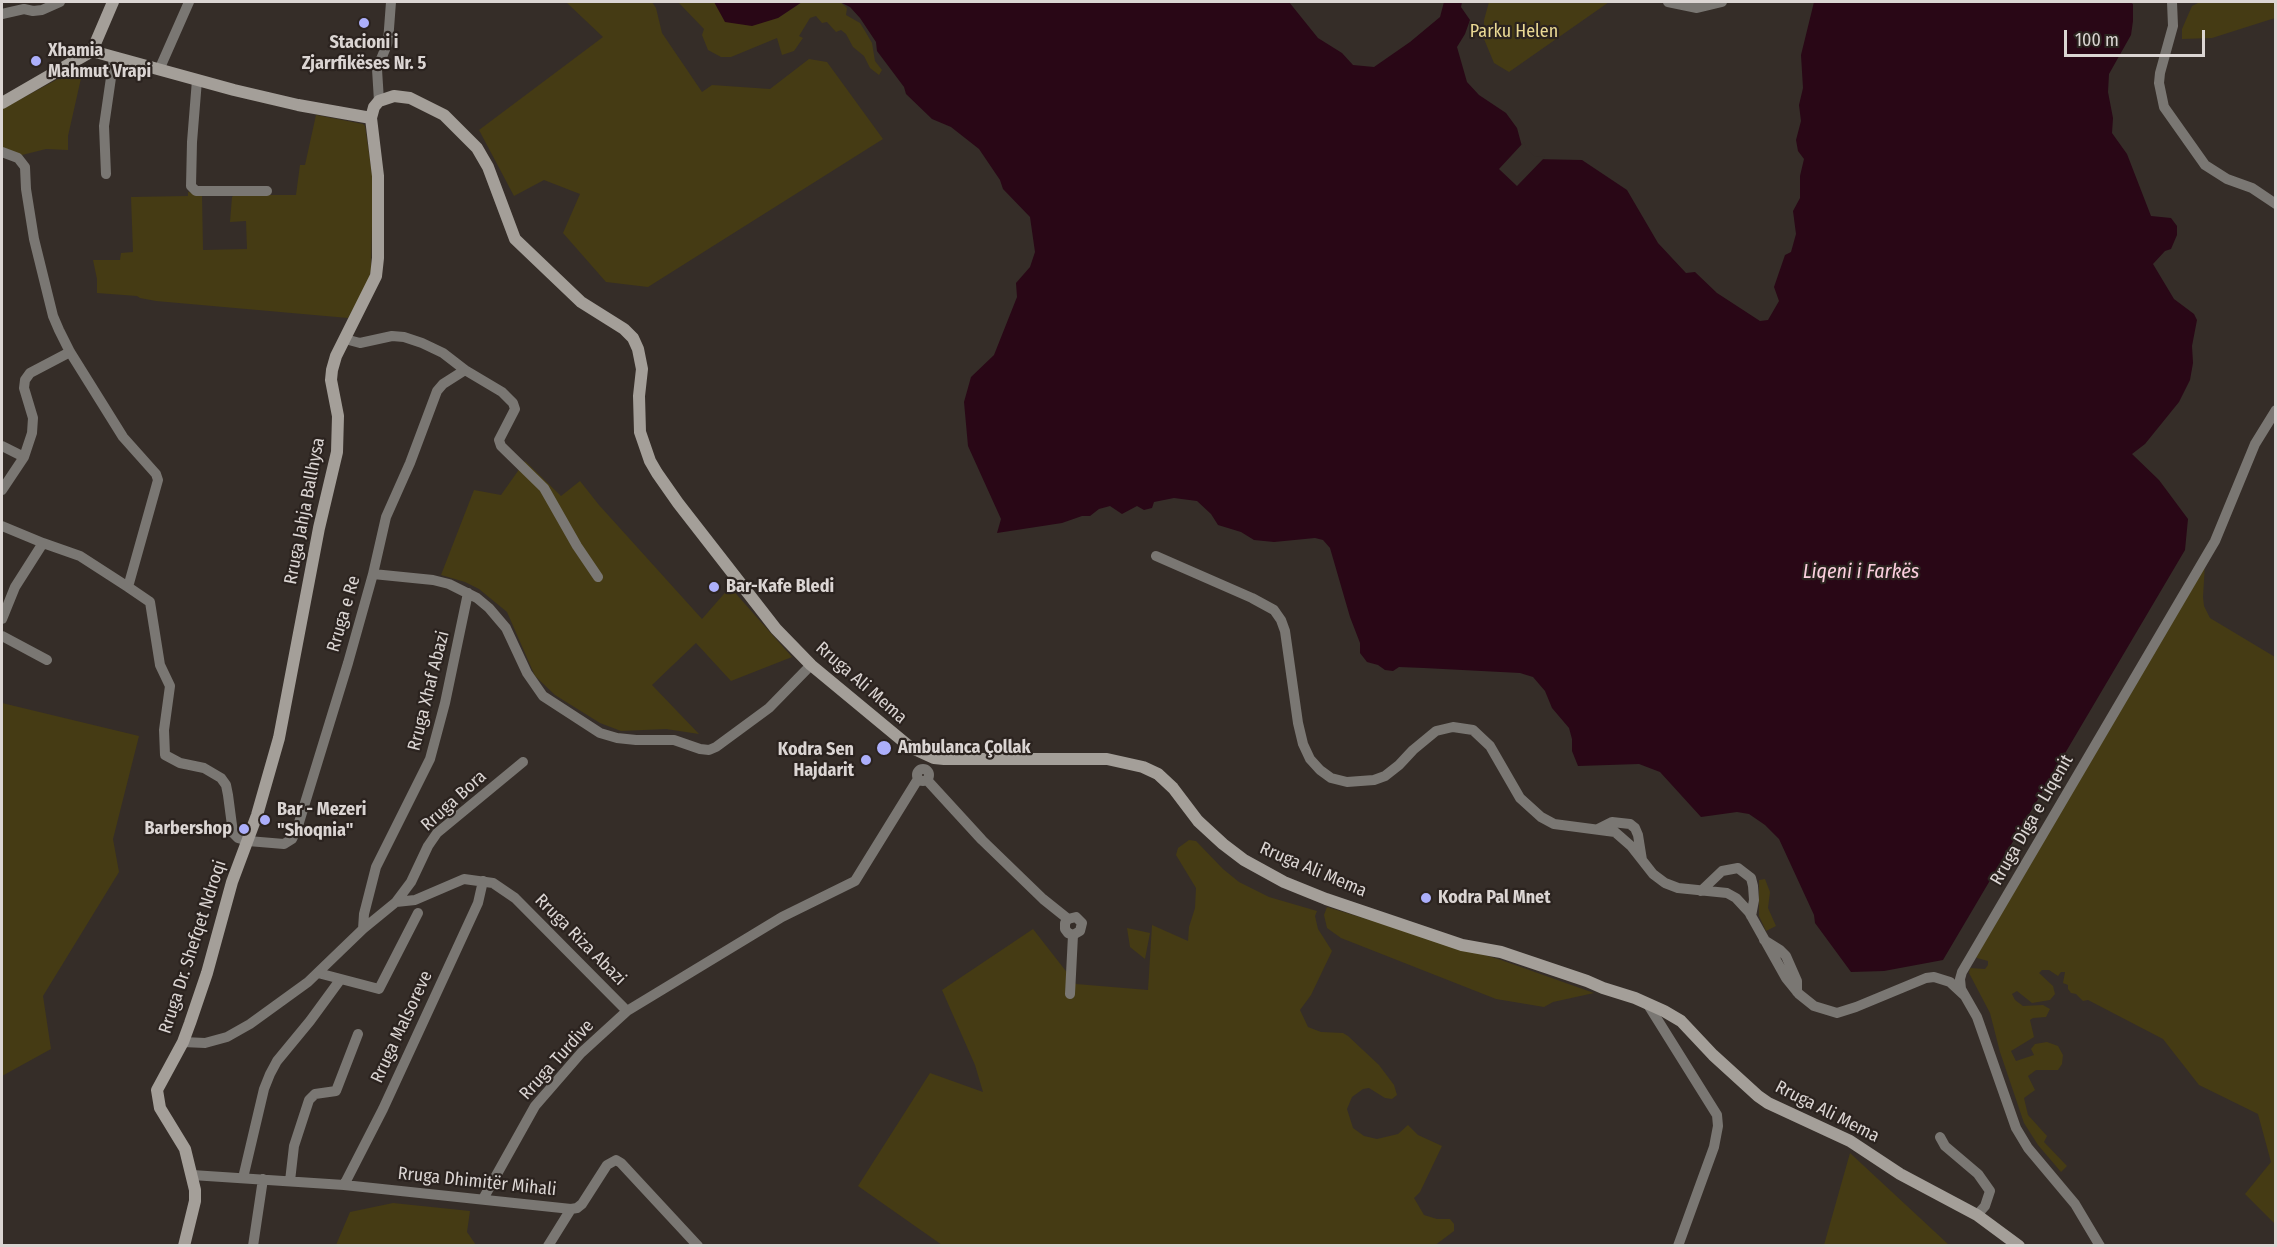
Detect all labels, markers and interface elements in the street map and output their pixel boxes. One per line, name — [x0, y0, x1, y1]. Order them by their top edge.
marker: Stacioni i Zjarrfikëses Nr. 5 — [357, 16, 371, 30]
scale bar — [2067, 18, 2208, 56]
park label: Parku Helen — [1470, 21, 1558, 43]
text: 100 m — [2075, 29, 2119, 51]
place label: Stacioni i Zjarrfikëses Nr. 5 — [302, 32, 426, 74]
place label: Xhamia Mahmut Vrapi — [48, 40, 151, 82]
marker: Xhamia Mahmut Vrapi — [29, 54, 43, 68]
street label: Rruga Jahja Ballhysa — [280, 436, 330, 586]
water label: Liqeni i Farkës — [1803, 560, 1919, 584]
street label: Rruga e Re — [323, 573, 365, 655]
place label: Bar-Kafe Bledi — [726, 576, 834, 598]
marker: Bar-Kafe Bledi — [707, 580, 721, 594]
street label: Rruga Xhaf Abazi — [404, 629, 454, 753]
street label: Rruga Ali Mema — [811, 637, 911, 729]
place label: Ambulanca Çollak — [898, 737, 1031, 759]
place label: Kodra Sen Hajdarit — [778, 739, 854, 782]
marker: Ambulanca Çollak — [875, 739, 893, 757]
street label: Rruga Diga e Liqenit — [1986, 751, 2078, 889]
marker: Kodra Sen Hajdarit — [859, 753, 873, 767]
street label: Rruga Bora — [417, 766, 491, 836]
place label: Bar - Mezeri "Shoqnia" — [277, 799, 366, 842]
marker: Bar - Mezeri "Shoqnia" — [258, 813, 272, 827]
place label: Barbershop — [144, 818, 232, 840]
marker: Barbershop — [237, 822, 251, 836]
street label: Rruga Ali Mema — [1256, 838, 1370, 902]
street label: Rruga Dr. Shefqet Ndroqi — [155, 857, 231, 1037]
place label: Kodra Pal Mnet — [1438, 887, 1551, 909]
street label: Rruga Riza Abazi — [530, 890, 630, 990]
marker: Kodra Pal Mnet — [1419, 891, 1433, 905]
street label: Rruga Malsoreve — [367, 967, 437, 1087]
street label: Rruga Turdive — [515, 1015, 599, 1105]
street label: Rruga Ali Mema — [1771, 1076, 1883, 1148]
street label: Rruga Dhimitër Mihali — [397, 1163, 557, 1201]

